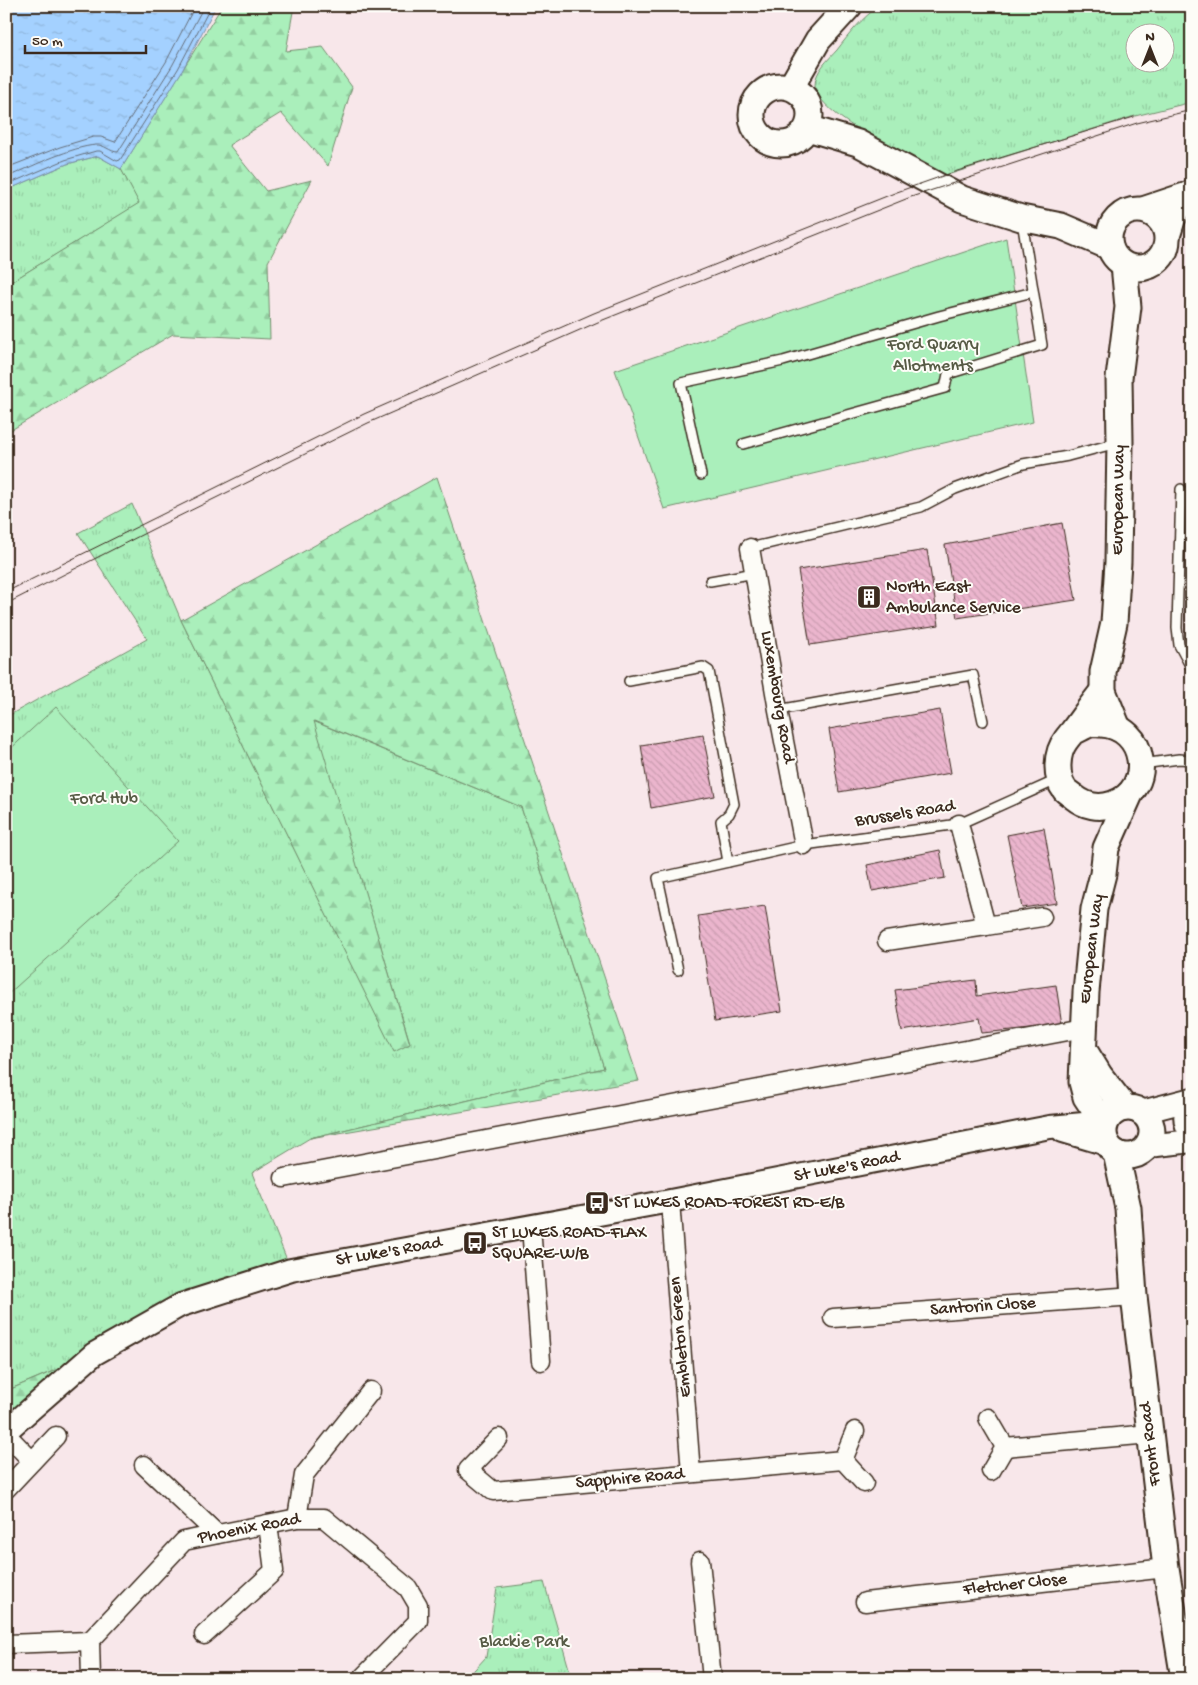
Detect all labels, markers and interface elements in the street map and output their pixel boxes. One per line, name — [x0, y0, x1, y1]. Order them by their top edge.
scale bar — [25, 22, 146, 54]
north arrow — [1126, 22, 1176, 72]
text: N — [1145, 29, 1155, 46]
text: 50 m — [32, 33, 63, 51]
park label: Ford Quarry Allotments — [886, 335, 979, 377]
street label: European Way — [1108, 444, 1130, 555]
place label: North East Ambulance Service — [886, 577, 1021, 619]
building icon: North East Ambulance Service — [856, 584, 882, 610]
street label: Luxembourg Road — [755, 629, 799, 766]
park label: Ford Hub — [69, 789, 138, 810]
street label: Brussels Road — [853, 796, 958, 832]
street label: European Way — [1075, 893, 1109, 1005]
street label: St Luke's Road — [792, 1146, 903, 1188]
bus stop icon: ST LUKES ROAD-FOREST RD-E/B — [584, 1190, 610, 1216]
place label: ST LUKES ROAD-FOREST RD-E/B — [614, 1193, 845, 1214]
place label: ST LUKES ROAD-FLAX SQUARE-W/B — [492, 1223, 648, 1265]
bus stop icon: ST LUKES ROAD-FLAX SQUARE-W/B — [462, 1230, 488, 1256]
street label: St Luke's Road — [334, 1232, 445, 1272]
street label: Embleton Green — [665, 1275, 697, 1398]
street label: Santorin Close — [930, 1293, 1037, 1321]
street label: Front Road — [1135, 1399, 1167, 1488]
street label: Sapphire Road — [575, 1464, 687, 1494]
street label: Phoenix Road — [195, 1509, 303, 1549]
street label: Fletcher Close — [961, 1569, 1069, 1601]
park label: Blackie Park — [478, 1632, 571, 1653]

